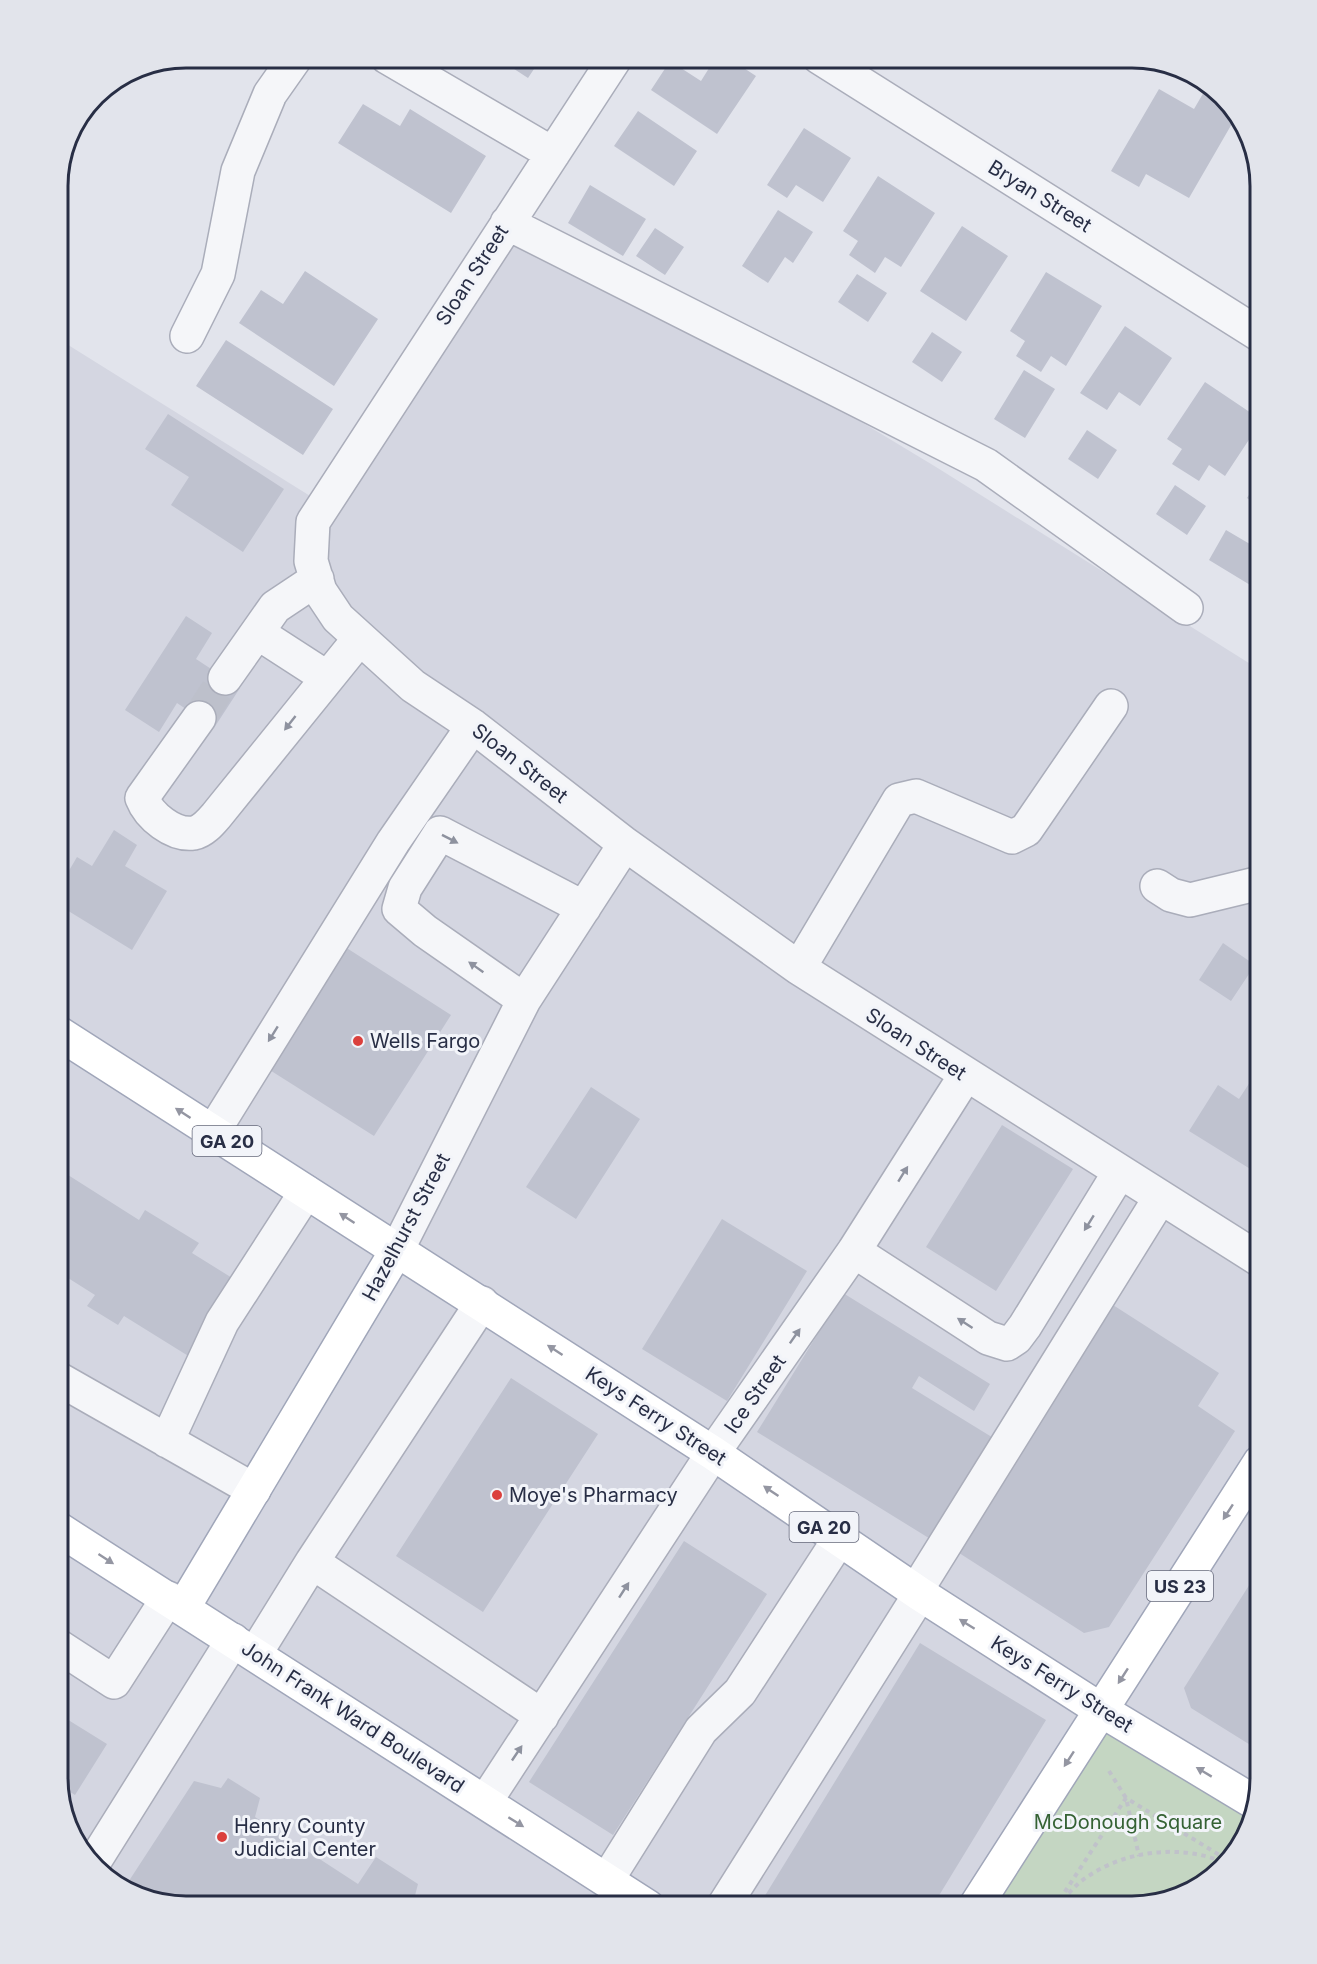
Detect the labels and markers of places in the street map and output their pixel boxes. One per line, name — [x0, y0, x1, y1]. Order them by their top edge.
place label: Wells Fargo — [370, 1029, 480, 1053]
marker: Wells Fargo — [351, 1034, 365, 1048]
place label: Moye's Pharmacy — [509, 1483, 678, 1507]
marker: Moye's Pharmacy — [490, 1488, 504, 1502]
place label: Henry County Judicial Center — [234, 1814, 376, 1861]
marker: Henry County Judicial Center — [215, 1830, 229, 1844]

